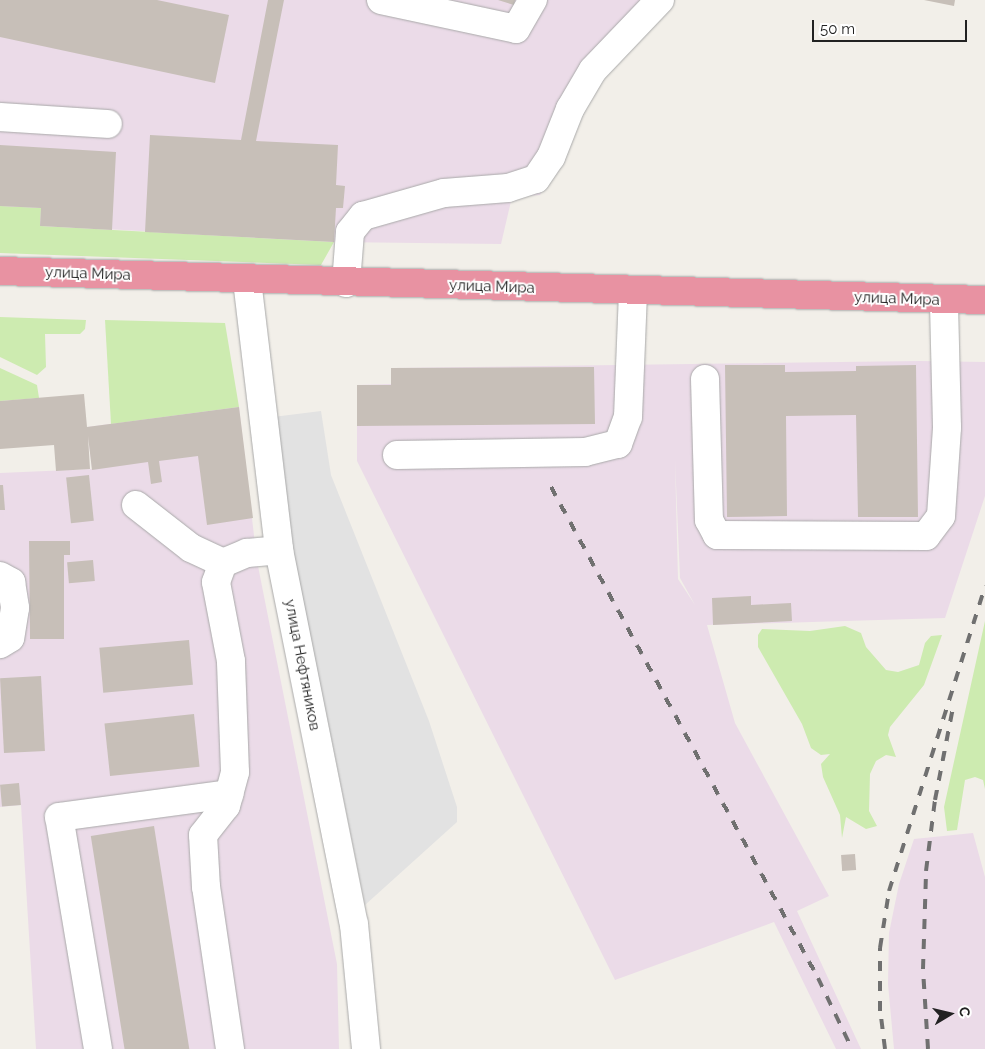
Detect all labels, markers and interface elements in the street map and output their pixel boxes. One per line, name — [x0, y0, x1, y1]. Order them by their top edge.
scale bar — [815, 10, 970, 42]
text: 50 m — [820, 20, 855, 38]
street label: улица Мира — [45, 264, 131, 284]
street label: улица Мира — [449, 277, 535, 297]
street label: улица Мира — [854, 289, 940, 309]
street label: улица Нефтяников — [280, 598, 324, 732]
north arrow — [925, 989, 975, 1039]
text: С — [956, 1006, 973, 1018]

